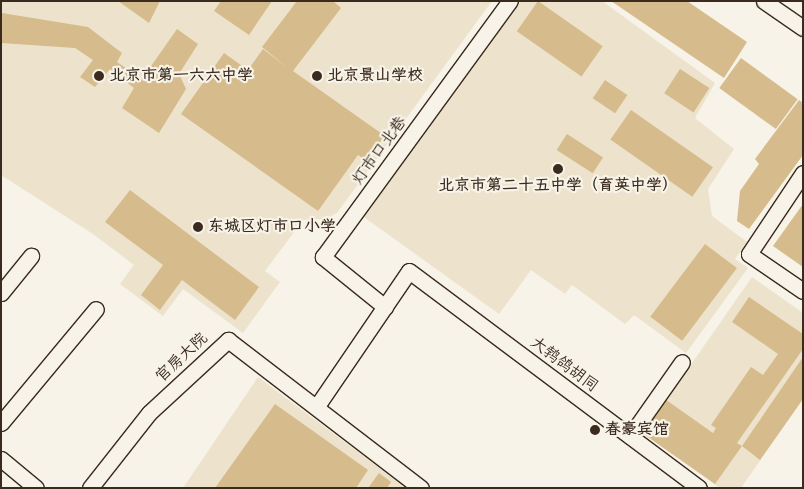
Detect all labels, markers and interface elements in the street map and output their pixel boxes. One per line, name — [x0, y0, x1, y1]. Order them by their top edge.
place label: 北京市第一六六中学 — [109, 66, 253, 86]
place label: 北京景山学校 — [327, 66, 423, 86]
marker: 北京市第一六六中学 — [93, 70, 105, 82]
marker: 北京景山学校 — [311, 70, 323, 82]
street label: 灯市口北巷 — [349, 113, 411, 189]
marker: 北京市第二十五中学（育英中学） — [552, 163, 564, 175]
place label: 北京市第二十五中学（育英中学） — [438, 176, 678, 196]
place label: 东城区灯市口小学 — [208, 217, 336, 237]
marker: 东城区灯市口小学 — [192, 221, 204, 233]
street label: 官房大院 — [152, 329, 212, 387]
street label: 大鹁鸽胡同 — [526, 333, 602, 397]
place label: 春豪宾馆 — [605, 420, 669, 440]
marker: 春豪宾馆 — [589, 424, 601, 436]

